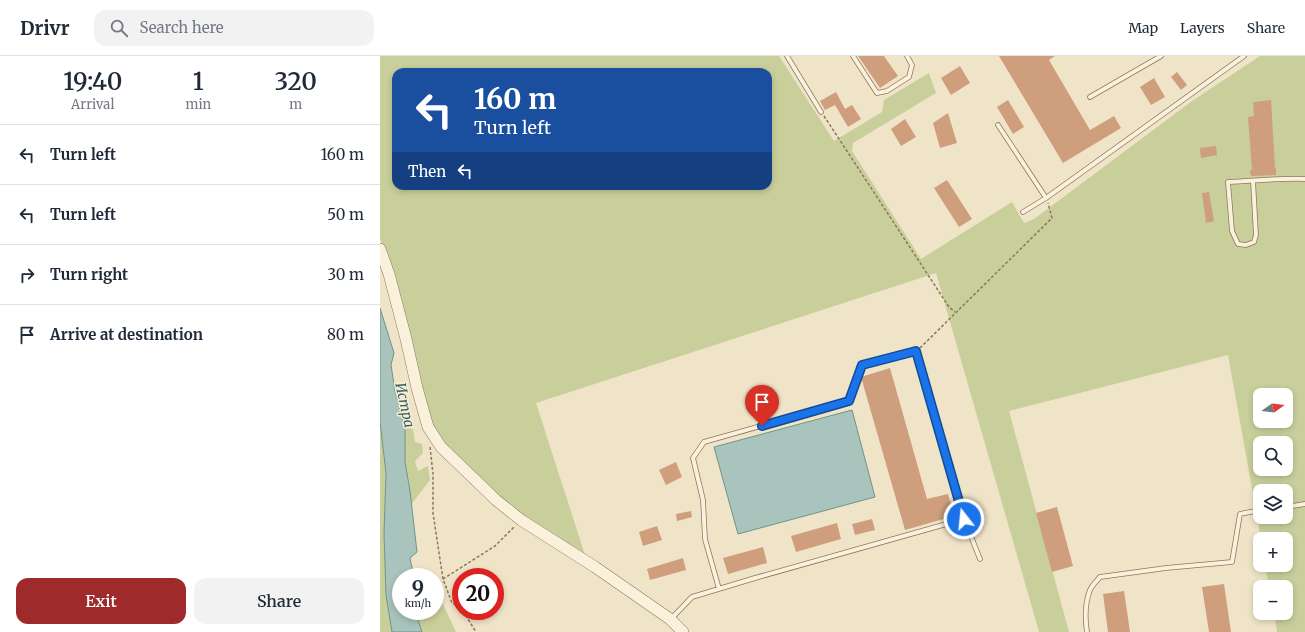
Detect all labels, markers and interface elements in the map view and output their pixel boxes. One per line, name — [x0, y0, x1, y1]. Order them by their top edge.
search box — [94, 10, 374, 46]
text: Drivr — [20, 16, 70, 40]
icon: search — [108, 17, 130, 39]
text: Search here — [140, 18, 224, 37]
text: Map — [1128, 19, 1158, 37]
text: Layers — [1180, 19, 1225, 37]
text: Share — [1247, 19, 1285, 37]
text: 19:40 — [63, 66, 122, 97]
text: 1 — [193, 66, 204, 97]
text: 320 — [274, 66, 317, 97]
text: 160 m — [474, 81, 556, 117]
icon: left — [408, 84, 460, 136]
text: Arrival — [71, 96, 114, 113]
text: min — [185, 96, 211, 113]
text: m — [289, 96, 302, 113]
text: Turn left — [474, 116, 551, 139]
icon: left — [16, 144, 38, 166]
text: Turn left — [50, 145, 116, 164]
text: 160 m — [321, 145, 364, 164]
icon: left — [454, 160, 476, 182]
text: Then — [408, 162, 446, 181]
icon: left — [16, 204, 38, 226]
text: Turn left — [50, 205, 116, 224]
text: 50 m — [327, 205, 364, 224]
icon: right — [16, 264, 38, 286]
text: Turn right — [50, 265, 128, 284]
text: 30 m — [327, 265, 364, 284]
icon: arrive — [16, 324, 38, 346]
text: Arrive at destination — [50, 325, 203, 344]
text: 80 m — [327, 325, 364, 344]
water label: Истра — [391, 381, 419, 429]
pin — [745, 385, 779, 426]
north arrow — [1253, 388, 1293, 428]
map controls — [1253, 388, 1293, 620]
icon: arrive — [751, 391, 773, 413]
button: search — [1253, 436, 1293, 476]
button: layers — [1253, 484, 1293, 524]
position arrow — [943, 498, 985, 540]
button: + — [1253, 532, 1293, 572]
speed limit sign: 20 — [452, 568, 504, 620]
text: 9 — [412, 576, 424, 601]
button: Exit — [16, 578, 186, 624]
button: Share — [194, 578, 364, 624]
button: − — [1253, 580, 1293, 620]
text: km/h — [405, 597, 431, 610]

